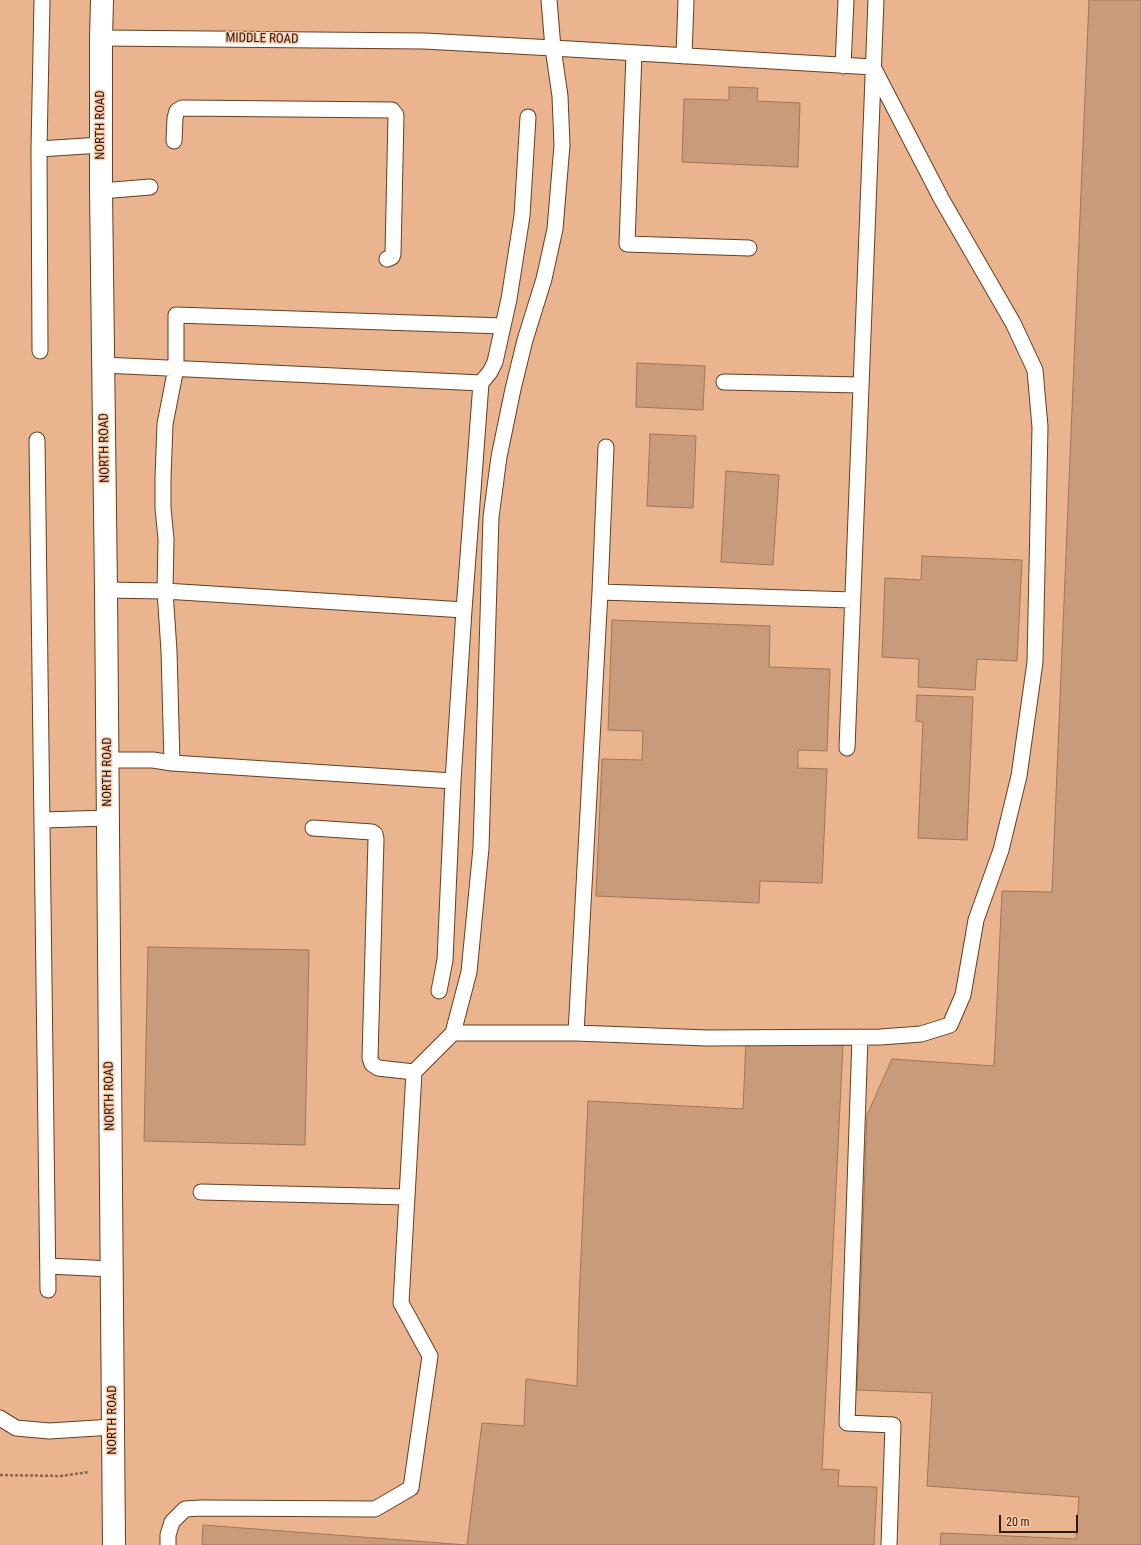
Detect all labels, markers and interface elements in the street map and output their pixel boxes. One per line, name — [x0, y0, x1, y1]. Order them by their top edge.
street label: MIDDLE ROAD — [225, 31, 299, 47]
street label: NORTH ROAD — [93, 90, 109, 160]
street label: NORTH ROAD — [97, 413, 113, 483]
street label: NORTH ROAD — [100, 737, 116, 807]
street label: NORTH ROAD — [102, 1061, 118, 1131]
street label: NORTH ROAD — [105, 1385, 121, 1455]
scale bar — [1001, 1507, 1080, 1533]
text: 20 m — [1006, 1515, 1030, 1529]

